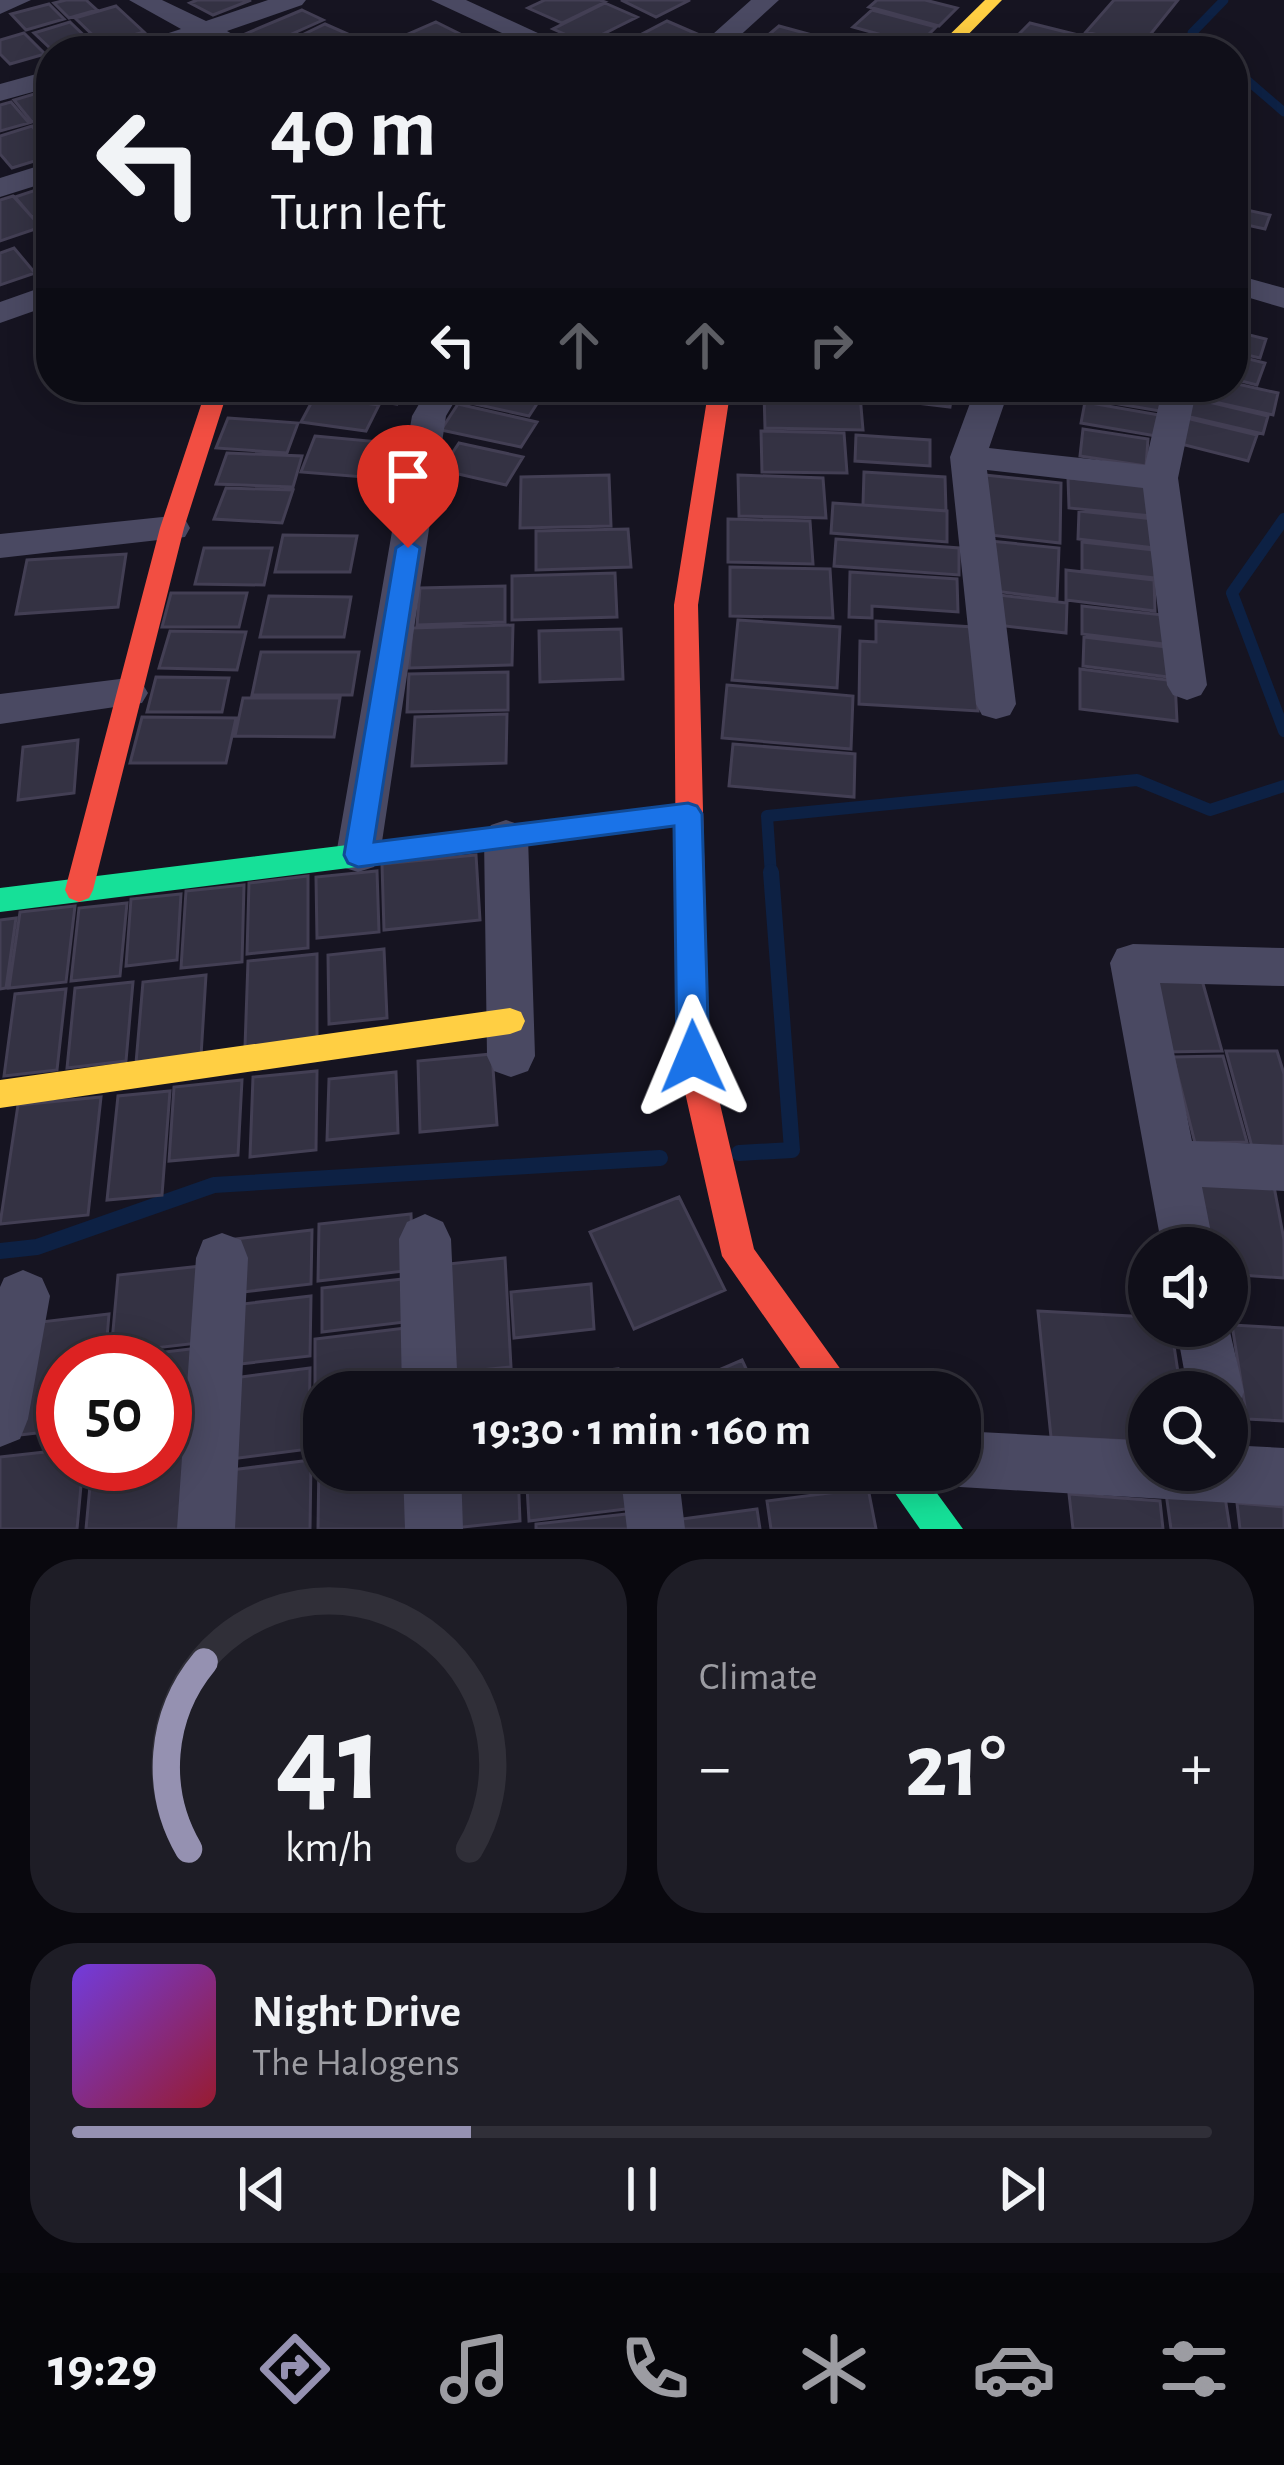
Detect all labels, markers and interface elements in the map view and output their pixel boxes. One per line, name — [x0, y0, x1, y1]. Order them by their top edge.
icon: left — [72, 84, 228, 240]
text: 40 m — [270, 88, 437, 172]
text: Turn left — [270, 186, 446, 240]
icon: left — [420, 312, 486, 378]
icon: ahead — [546, 312, 612, 378]
icon: ahead — [672, 312, 738, 378]
icon: right — [798, 312, 864, 378]
pin — [357, 425, 459, 548]
icon: arrive — [375, 443, 441, 509]
position arrow — [630, 994, 756, 1120]
map controls — [1128, 1227, 1248, 1491]
button: sound — [1128, 1227, 1248, 1347]
speed limit sign: 50 — [36, 1335, 192, 1491]
button: search — [1128, 1371, 1248, 1491]
text: 19:30 · 1 min · 160 m — [473, 1408, 811, 1453]
text: Climate — [699, 1658, 817, 1697]
text: 41 — [275, 1698, 382, 1823]
text: 21° — [905, 1723, 1006, 1813]
text: − — [699, 1735, 731, 1801]
text: + — [1180, 1735, 1212, 1801]
text: km/h — [284, 1827, 373, 1870]
text: Night Drive — [252, 1990, 461, 2035]
text: The Halogens — [252, 2044, 460, 2083]
icon: previous — [229, 2156, 295, 2222]
icon: pause — [609, 2156, 675, 2222]
icon: next — [989, 2156, 1055, 2222]
icon: directions — [253, 2327, 337, 2411]
icon: music — [433, 2327, 517, 2411]
icon: phone — [613, 2327, 697, 2411]
icon: climate — [792, 2327, 876, 2411]
icon: car — [972, 2327, 1056, 2411]
icon: filters — [1152, 2327, 1236, 2411]
text: 19:29 — [48, 2342, 157, 2396]

